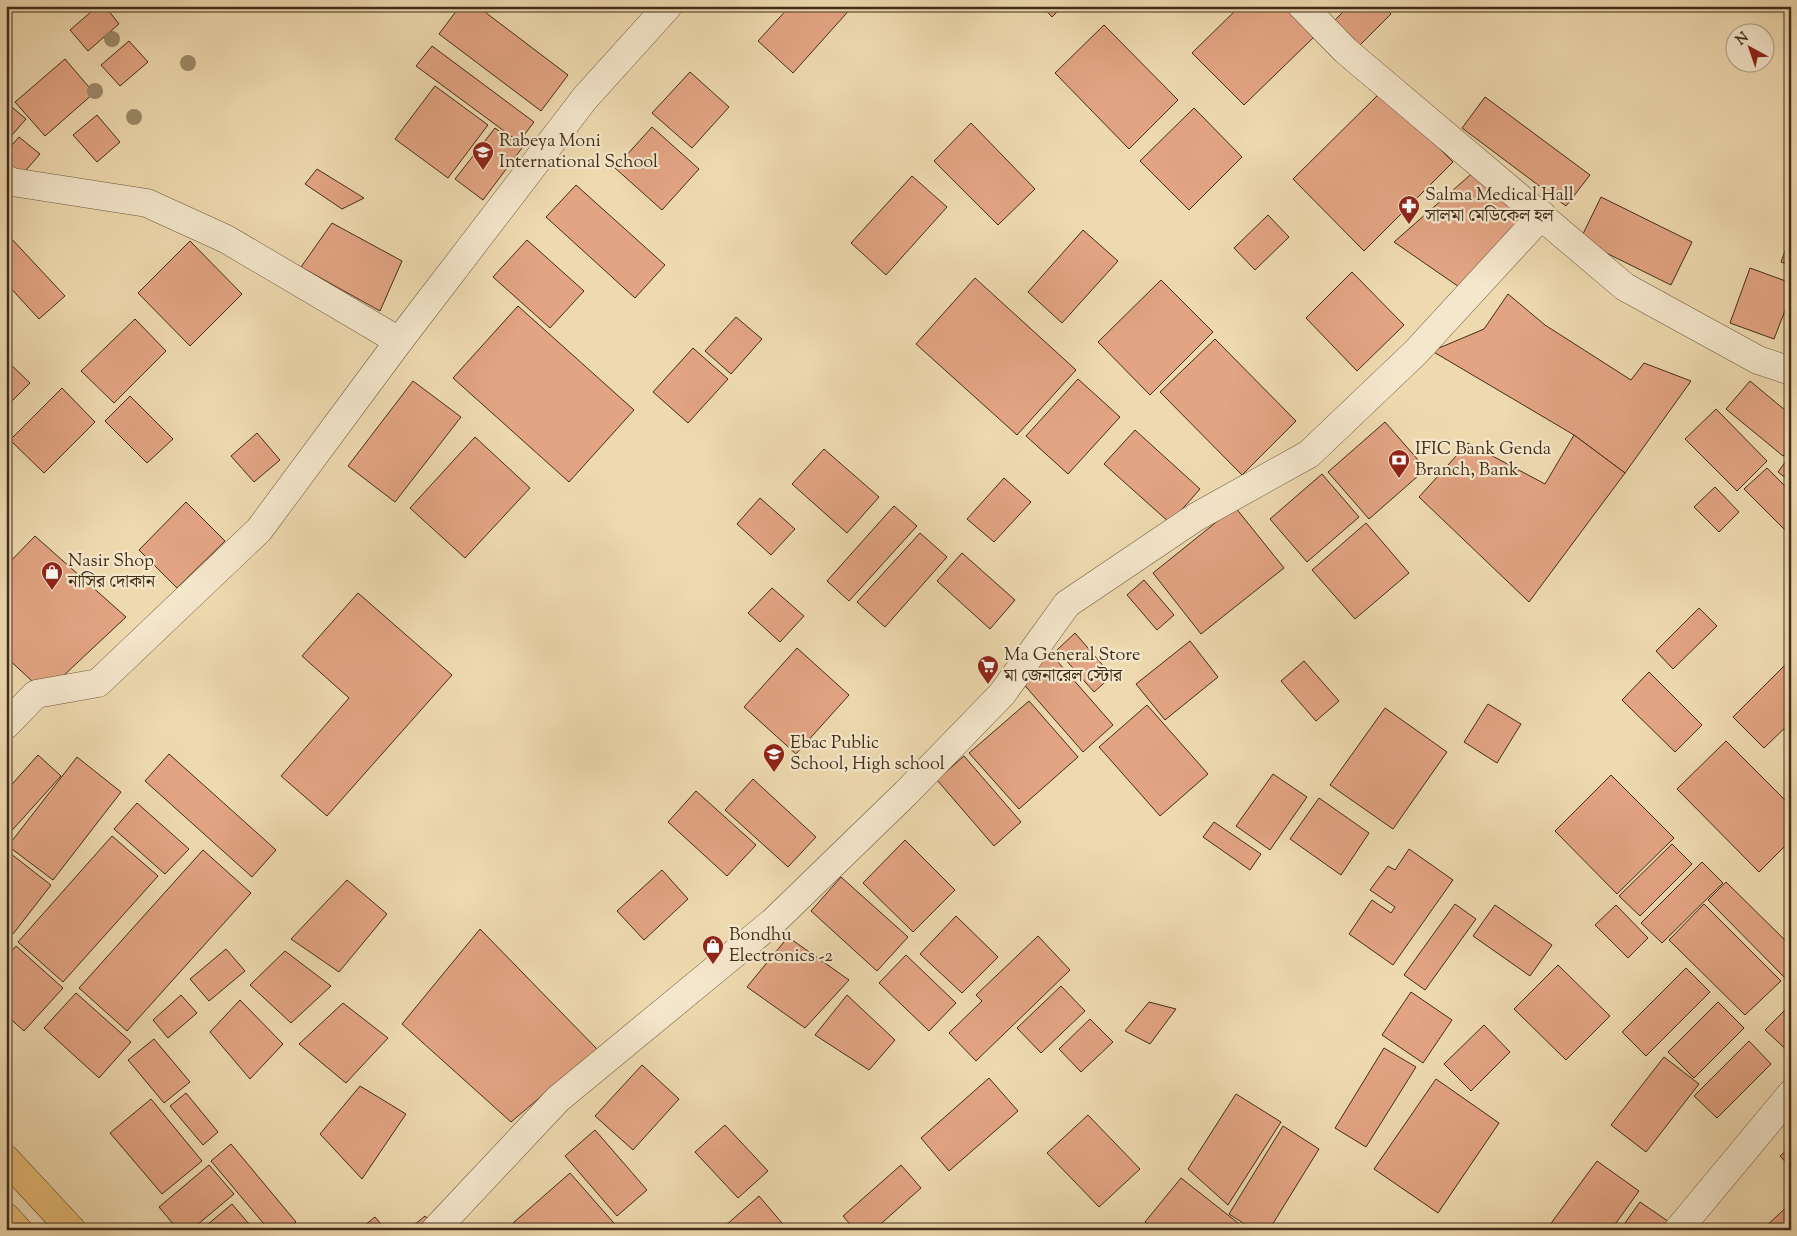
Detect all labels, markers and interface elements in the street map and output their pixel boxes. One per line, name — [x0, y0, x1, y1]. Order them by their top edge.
north arrow — [1724, 22, 1774, 72]
text: N — [1732, 28, 1754, 51]
place label: Rabeya Moni International School — [499, 129, 658, 176]
school or university icon: Rabeya Moni International School — [471, 140, 495, 171]
place label: Salma Medical Hall সালমা মেডিকেল হল — [1424, 183, 1574, 230]
pharmacy icon: Salma Medical Hall সালমা মেডিকেল হল — [1397, 194, 1421, 225]
place label: IFIC Bank Genda Branch, Bank — [1415, 437, 1551, 484]
bank icon: IFIC Bank Genda Branch, Bank — [1387, 448, 1411, 479]
place label: Nasir Shop নাসির দোকান — [67, 549, 156, 596]
shop icon: Nasir Shop নাসির দোকান — [40, 560, 64, 591]
place label: Ma General Store মা জেনারেল স্টোর — [1003, 643, 1140, 690]
supermarket icon: Ma General Store মা জেনারেল স্টোর — [976, 654, 1000, 685]
place label: Ebac Public School, High school — [790, 731, 945, 778]
school or university icon: Ebac Public School, High school — [762, 742, 786, 773]
place label: Bondhu Electronics -2 — [729, 923, 834, 970]
shop icon: Bondhu Electronics -2 — [701, 934, 725, 965]

